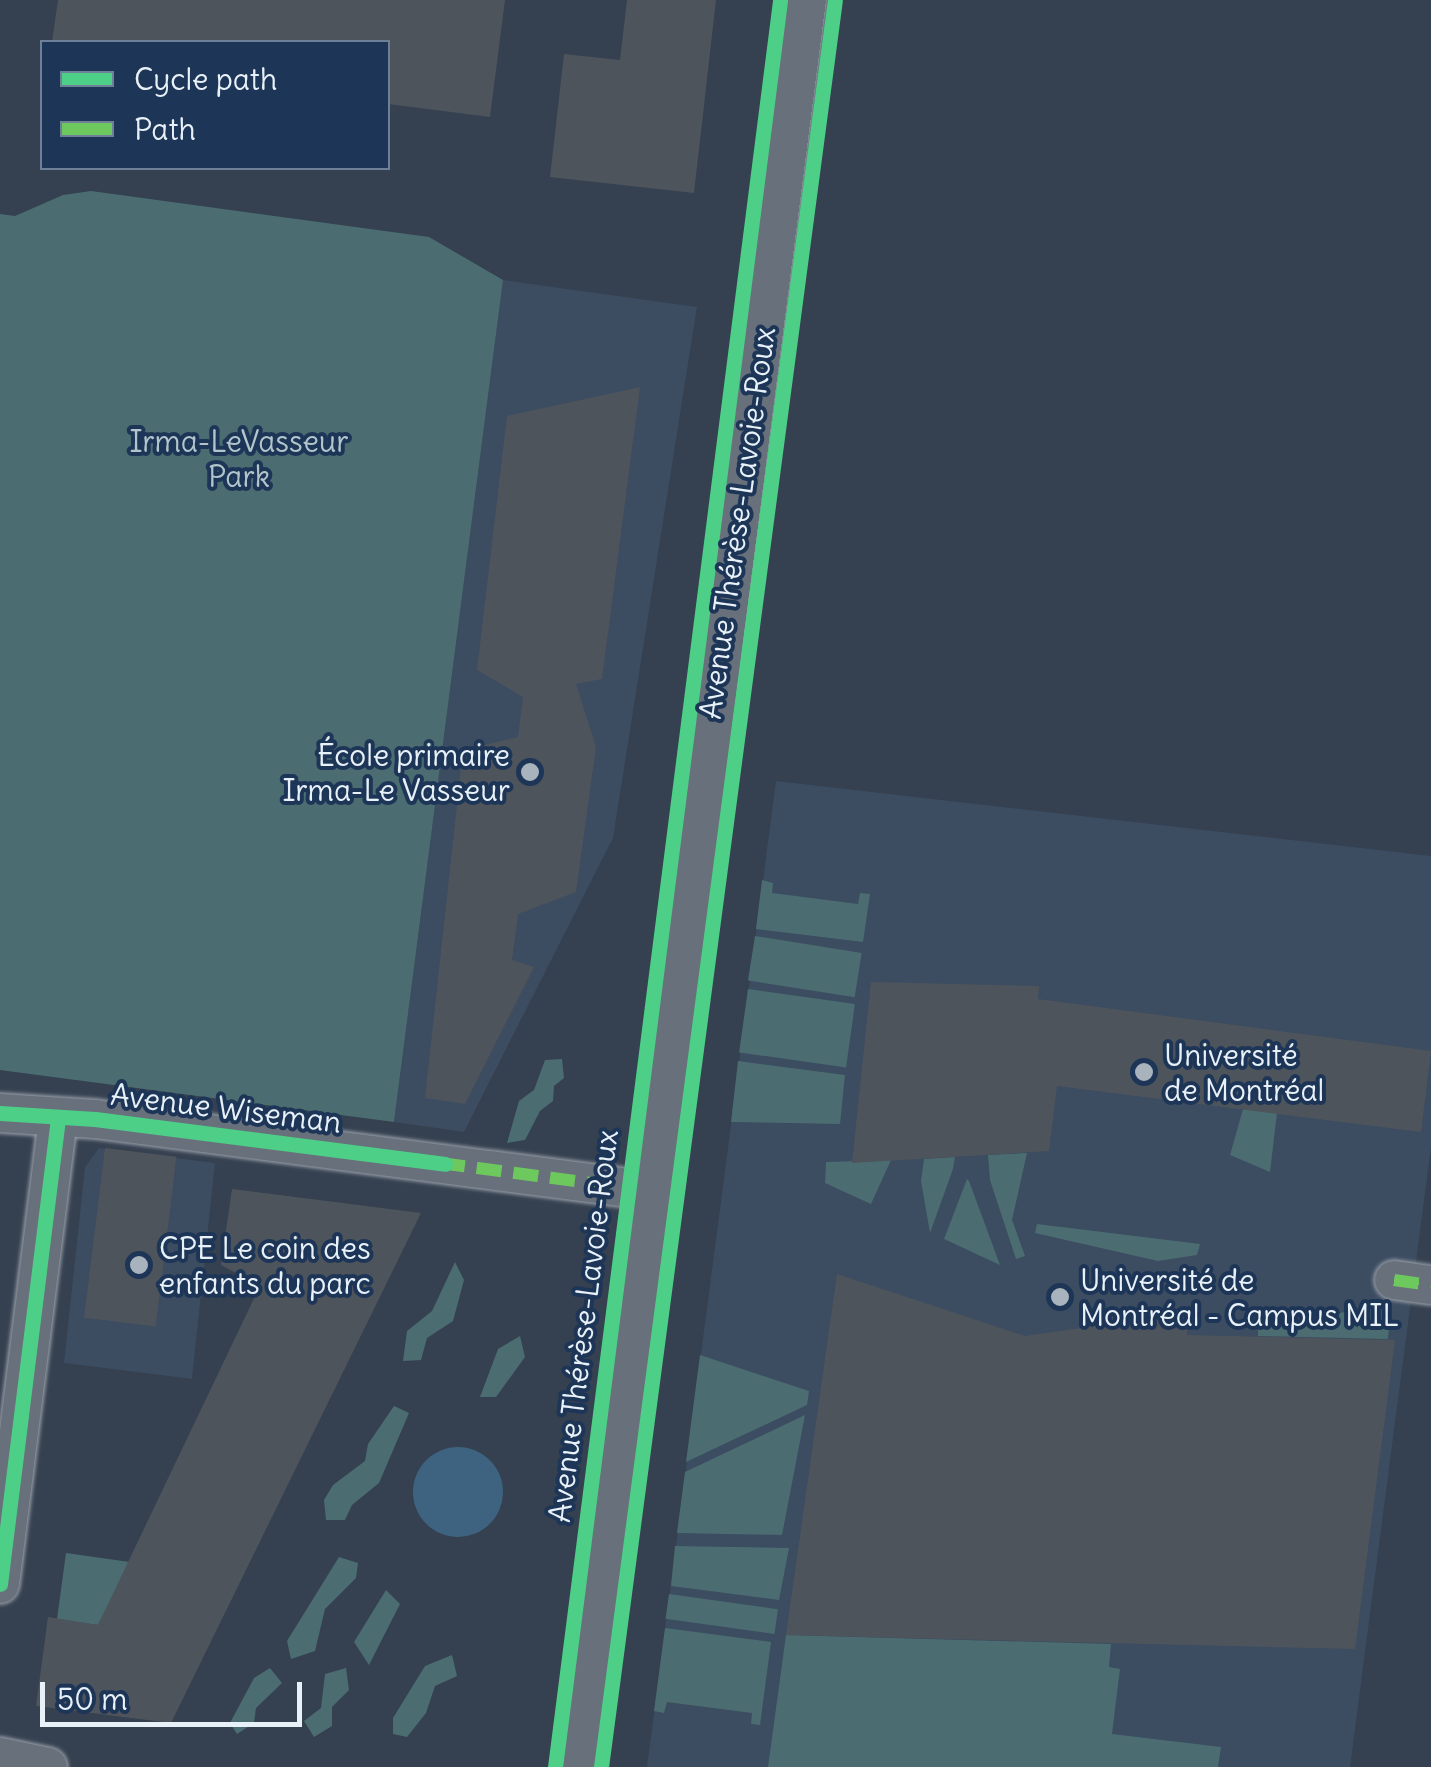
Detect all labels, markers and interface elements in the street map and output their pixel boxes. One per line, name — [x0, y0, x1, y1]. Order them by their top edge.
legend — [40, 40, 390, 170]
text: Cycle path — [134, 60, 277, 98]
text: Path — [134, 110, 196, 148]
street label: Avenue Thérèse-Lavoie-Roux — [692, 325, 782, 721]
park label: Irma-LeVasseur Park — [129, 423, 349, 494]
place label: École primaire Irma-Le Vasseur — [282, 737, 510, 808]
marker: École primaire Irma-Le Vasseur — [519, 761, 541, 783]
place label: Université de Montréal — [1164, 1037, 1324, 1108]
marker: Université de Montréal — [1133, 1061, 1155, 1083]
street label: Avenue Wiseman — [109, 1076, 343, 1140]
street label: Avenue Thérèse-Lavoie-Roux — [541, 1128, 625, 1524]
place label: CPE Le coin des enfants du parc — [159, 1230, 371, 1300]
marker: CPE Le coin des enfants du parc — [128, 1254, 150, 1276]
place label: Université de Montréal - Campus MIL — [1080, 1262, 1399, 1332]
marker: Université de Montréal - Campus MIL — [1049, 1286, 1071, 1308]
scale bar — [45, 1662, 308, 1724]
text: 50 m — [57, 1680, 127, 1718]

